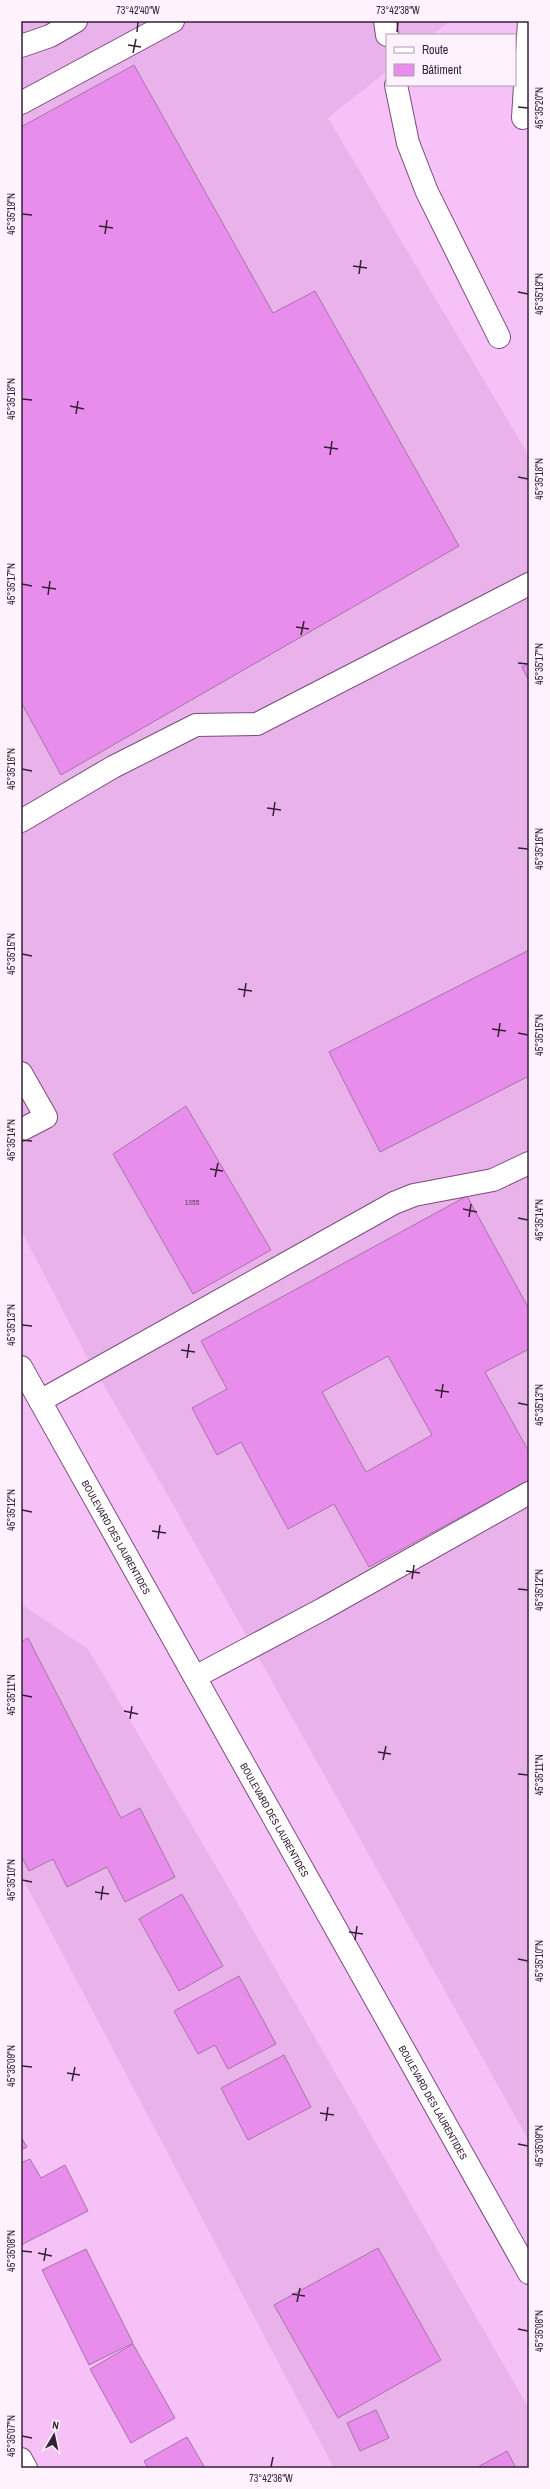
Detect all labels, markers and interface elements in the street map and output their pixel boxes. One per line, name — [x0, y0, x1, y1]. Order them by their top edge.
text: 73°42'40"W — [116, 4, 160, 17]
text: 73°42'38"W — [376, 4, 420, 17]
legend — [386, 34, 516, 86]
text: Route — [422, 42, 448, 58]
text: Bâtiment — [422, 62, 462, 78]
text: 45°35'20"N — [533, 87, 546, 129]
text: 45°35'19"N — [5, 193, 18, 235]
text: 45°35'19"N — [533, 273, 546, 315]
text: 45°35'18"N — [5, 378, 18, 420]
text: 45°35'18"N — [533, 458, 546, 500]
text: 45°35'17"N — [5, 563, 18, 605]
text: 45°35'17"N — [533, 643, 546, 685]
text: 45°35'16"N — [5, 748, 18, 790]
text: 45°35'16"N — [533, 828, 546, 870]
text: 45°35'15"N — [5, 933, 18, 975]
text: 45°35'15"N — [533, 1014, 546, 1056]
text: 45°35'14"N — [5, 1119, 18, 1161]
house number: 1355 — [185, 1197, 200, 1207]
text: 45°35'14"N — [533, 1199, 546, 1241]
text: 45°35'13"N — [5, 1304, 18, 1346]
text: 45°35'13"N — [533, 1384, 546, 1426]
street label: BOULEVARD DES LAURENTIDES — [79, 1478, 153, 1597]
text: 45°35'12"N — [5, 1489, 18, 1531]
text: 45°35'12"N — [533, 1569, 546, 1611]
text: 45°35'11"N — [5, 1674, 18, 1716]
text: 45°35'11"N — [533, 1754, 546, 1796]
street label: BOULEVARD DES LAURENTIDES — [237, 1761, 312, 1880]
text: 45°35'10"N — [5, 1859, 18, 1901]
text: 45°35'10"N — [533, 1940, 546, 1982]
street label: BOULEVARD DES LAURENTIDES — [396, 2043, 470, 2162]
text: 45°35'09"N — [5, 2045, 18, 2087]
text: 45°35'09"N — [533, 2125, 546, 2167]
text: 45°35'08"N — [5, 2230, 18, 2272]
text: 45°35'08"N — [533, 2310, 546, 2352]
text: 45°35'07"N — [5, 2415, 18, 2457]
north arrow — [34, 2415, 74, 2455]
text: N — [51, 2418, 60, 2433]
text: 73°42'36"W — [249, 2472, 293, 2485]

